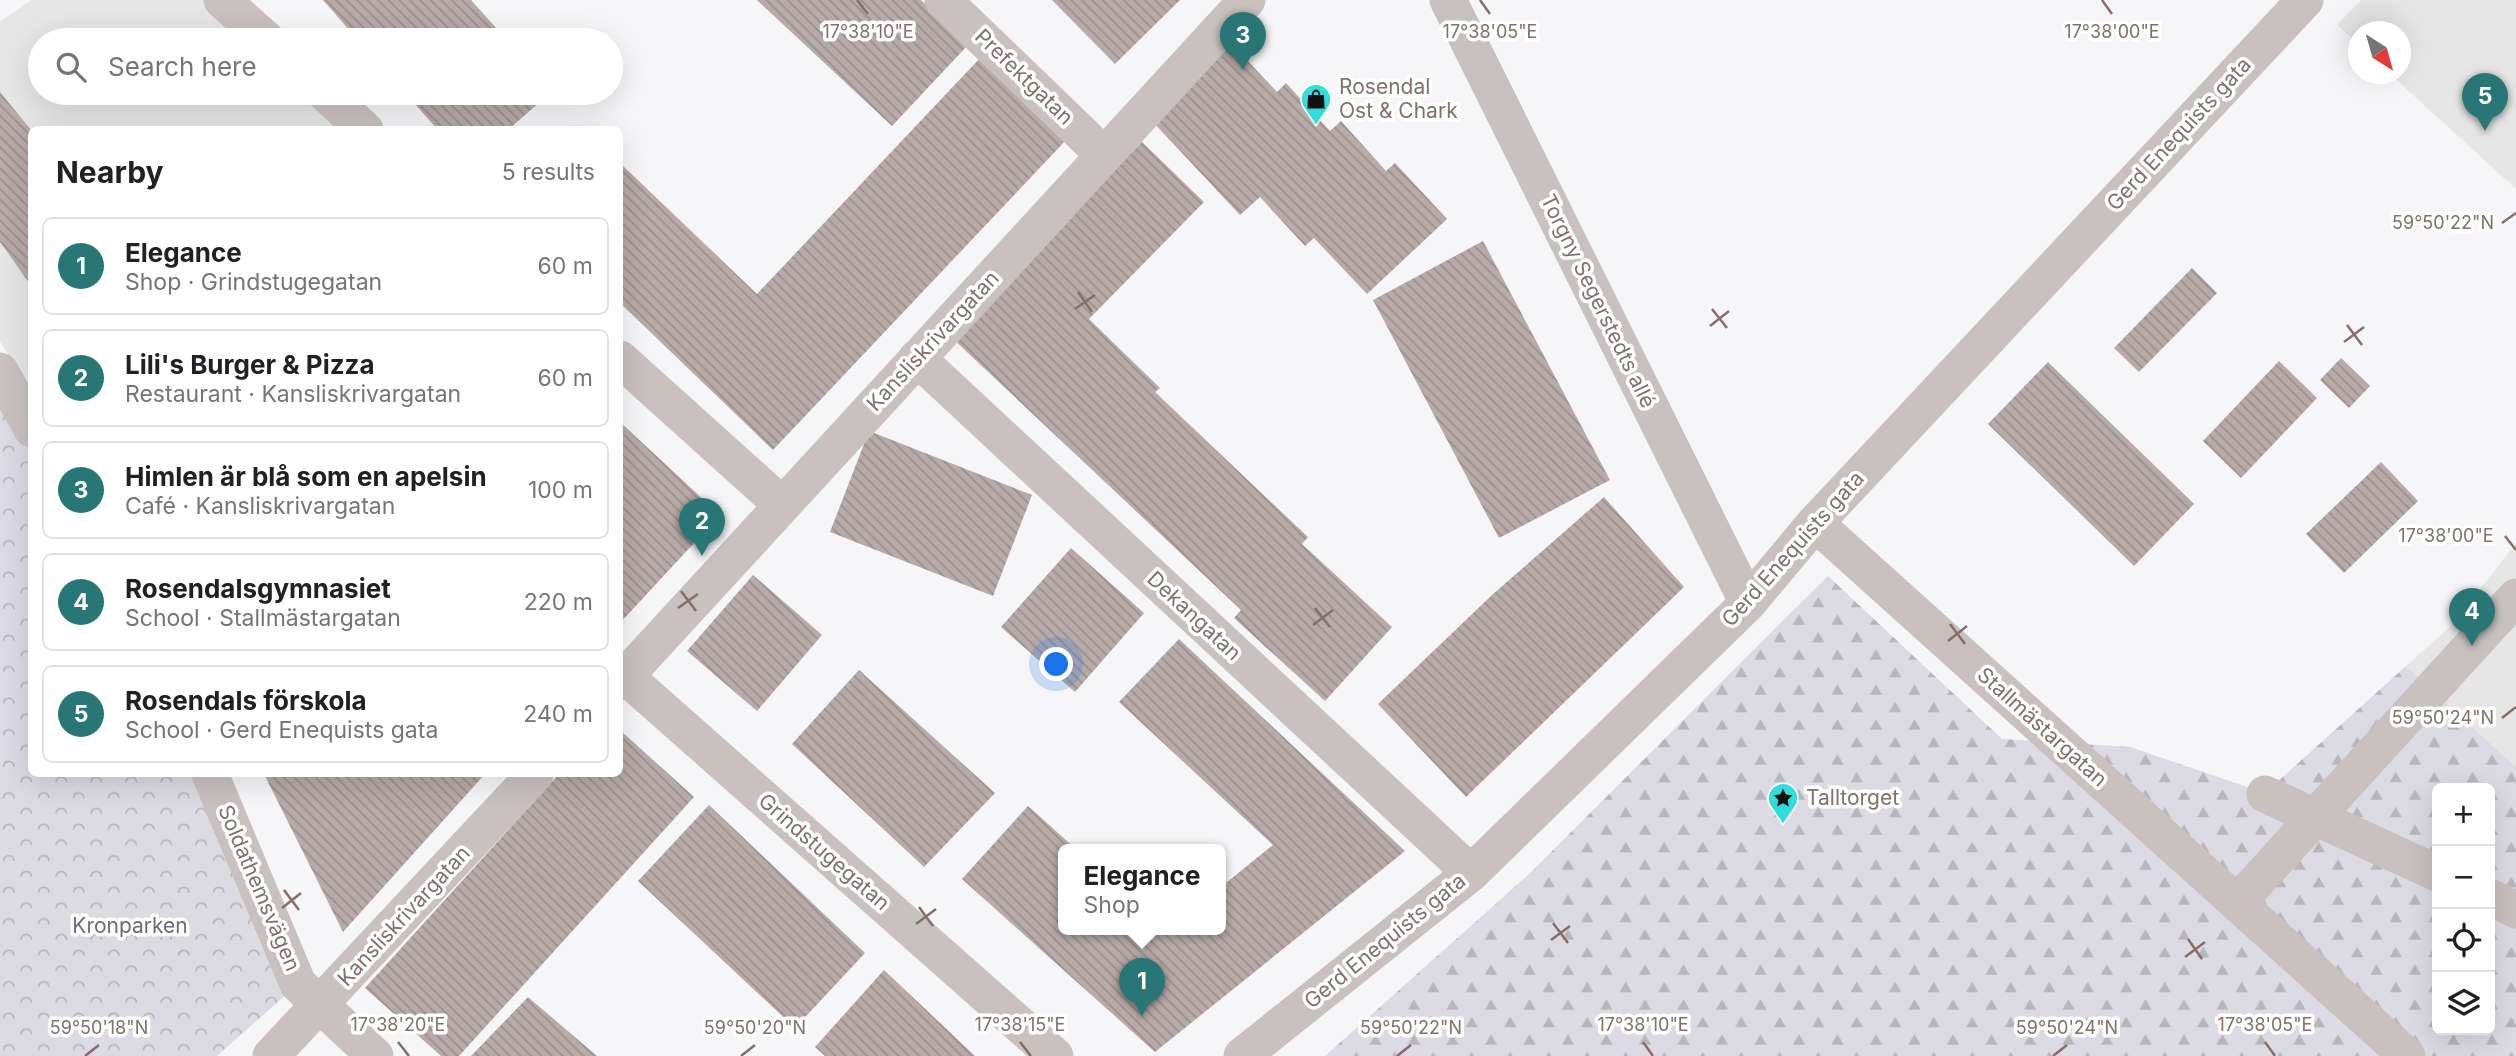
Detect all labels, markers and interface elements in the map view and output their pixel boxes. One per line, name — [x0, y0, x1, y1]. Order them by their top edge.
pin: 3 — [1220, 12, 1266, 70]
text: 17°38'10"E — [822, 21, 914, 42]
text: 17°38'05"E — [1443, 21, 1537, 42]
text: 17°38'00"E — [2064, 21, 2160, 42]
north arrow — [2348, 21, 2411, 84]
street label: Prefektgatan — [970, 24, 1079, 130]
search box — [28, 28, 623, 105]
icon: search — [52, 48, 90, 86]
text: Search here — [108, 51, 257, 82]
street label: Gerd Enequists gata — [2101, 52, 2256, 215]
pin: 5 — [2462, 73, 2508, 131]
place label: Rosendal Ost & Chark — [1339, 74, 1458, 123]
shop icon: Rosendal Ost & Chark — [1299, 82, 1333, 126]
text: Nearby — [56, 154, 164, 190]
text: 5 results — [502, 158, 595, 186]
street label: Torgny Segerstedts allé — [1536, 190, 1661, 412]
text: 59°50'22"N — [2392, 212, 2494, 233]
text: Elegance — [125, 237, 242, 268]
text: 1 — [76, 252, 86, 280]
text: 60 m — [538, 252, 593, 280]
street label: Kansliskrivargatan — [861, 265, 1004, 416]
text: Shop · Grindstugegatan — [125, 268, 382, 296]
text: Lili's Burger & Pizza — [125, 349, 375, 380]
text: 2 — [74, 364, 88, 392]
text: 60 m — [538, 364, 593, 392]
text: Restaurant · Kansliskrivargatan — [125, 380, 461, 408]
text: Himlen är blå som en apelsin — [125, 461, 487, 492]
street label: Gerd Enequists gata — [1716, 466, 1869, 631]
text: 3 — [74, 476, 88, 504]
text: 100 m — [528, 476, 593, 504]
text: Café · Kansliskrivargatan — [125, 492, 395, 520]
pin: 2 — [679, 498, 725, 556]
text: 17°38'00"E — [2398, 525, 2494, 546]
street label: Dekangatan — [1142, 566, 1246, 665]
text: Rosendalsgymnasiet — [125, 573, 391, 604]
text: 4 — [73, 588, 89, 616]
text: 220 m — [524, 588, 593, 616]
pin: 4 — [2449, 588, 2495, 646]
text: School · Stallmästargatan — [125, 604, 401, 632]
your location — [1039, 647, 1073, 681]
street label: Stallmästargatan — [1972, 662, 2112, 791]
text: Rosendals förskola — [125, 685, 367, 716]
text: 5 — [74, 700, 88, 728]
text: 240 m — [523, 700, 593, 728]
text: 59°50'24"N — [2392, 707, 2494, 728]
text: School · Gerd Enequists gata — [125, 716, 438, 744]
place icon: Talltorget — [1766, 781, 1800, 825]
map controls — [2432, 783, 2495, 1035]
button: + — [2432, 783, 2495, 846]
place label: Talltorget — [1806, 785, 1899, 810]
street label: Grindstugegatan — [754, 788, 895, 915]
street label: Soldathemsvägen — [213, 801, 306, 975]
street label: Kansliskrivargatan — [332, 840, 475, 991]
popup — [1058, 844, 1226, 935]
button: − — [2432, 846, 2495, 909]
text: Elegance — [1084, 860, 1200, 891]
street label: Gerd Enequists gata — [1299, 868, 1470, 1013]
text: Shop — [1084, 891, 1140, 919]
button: locate — [2432, 909, 2495, 972]
park label: Kronparken — [72, 913, 188, 938]
pin: 1 — [1119, 958, 1165, 1016]
button: layers — [2432, 972, 2495, 1035]
text: 17°38'20"E — [351, 1014, 445, 1035]
text: 17°38'15"E — [975, 1014, 1065, 1035]
text: 17°38'10"E — [1597, 1014, 1689, 1035]
text: 17°38'05"E — [2218, 1014, 2312, 1035]
text: 59°50'18"N — [50, 1017, 148, 1038]
text: 59°50'20"N — [704, 1017, 806, 1038]
text: 59°50'22"N — [1360, 1017, 1462, 1038]
text: 59°50'24"N — [2016, 1017, 2118, 1038]

